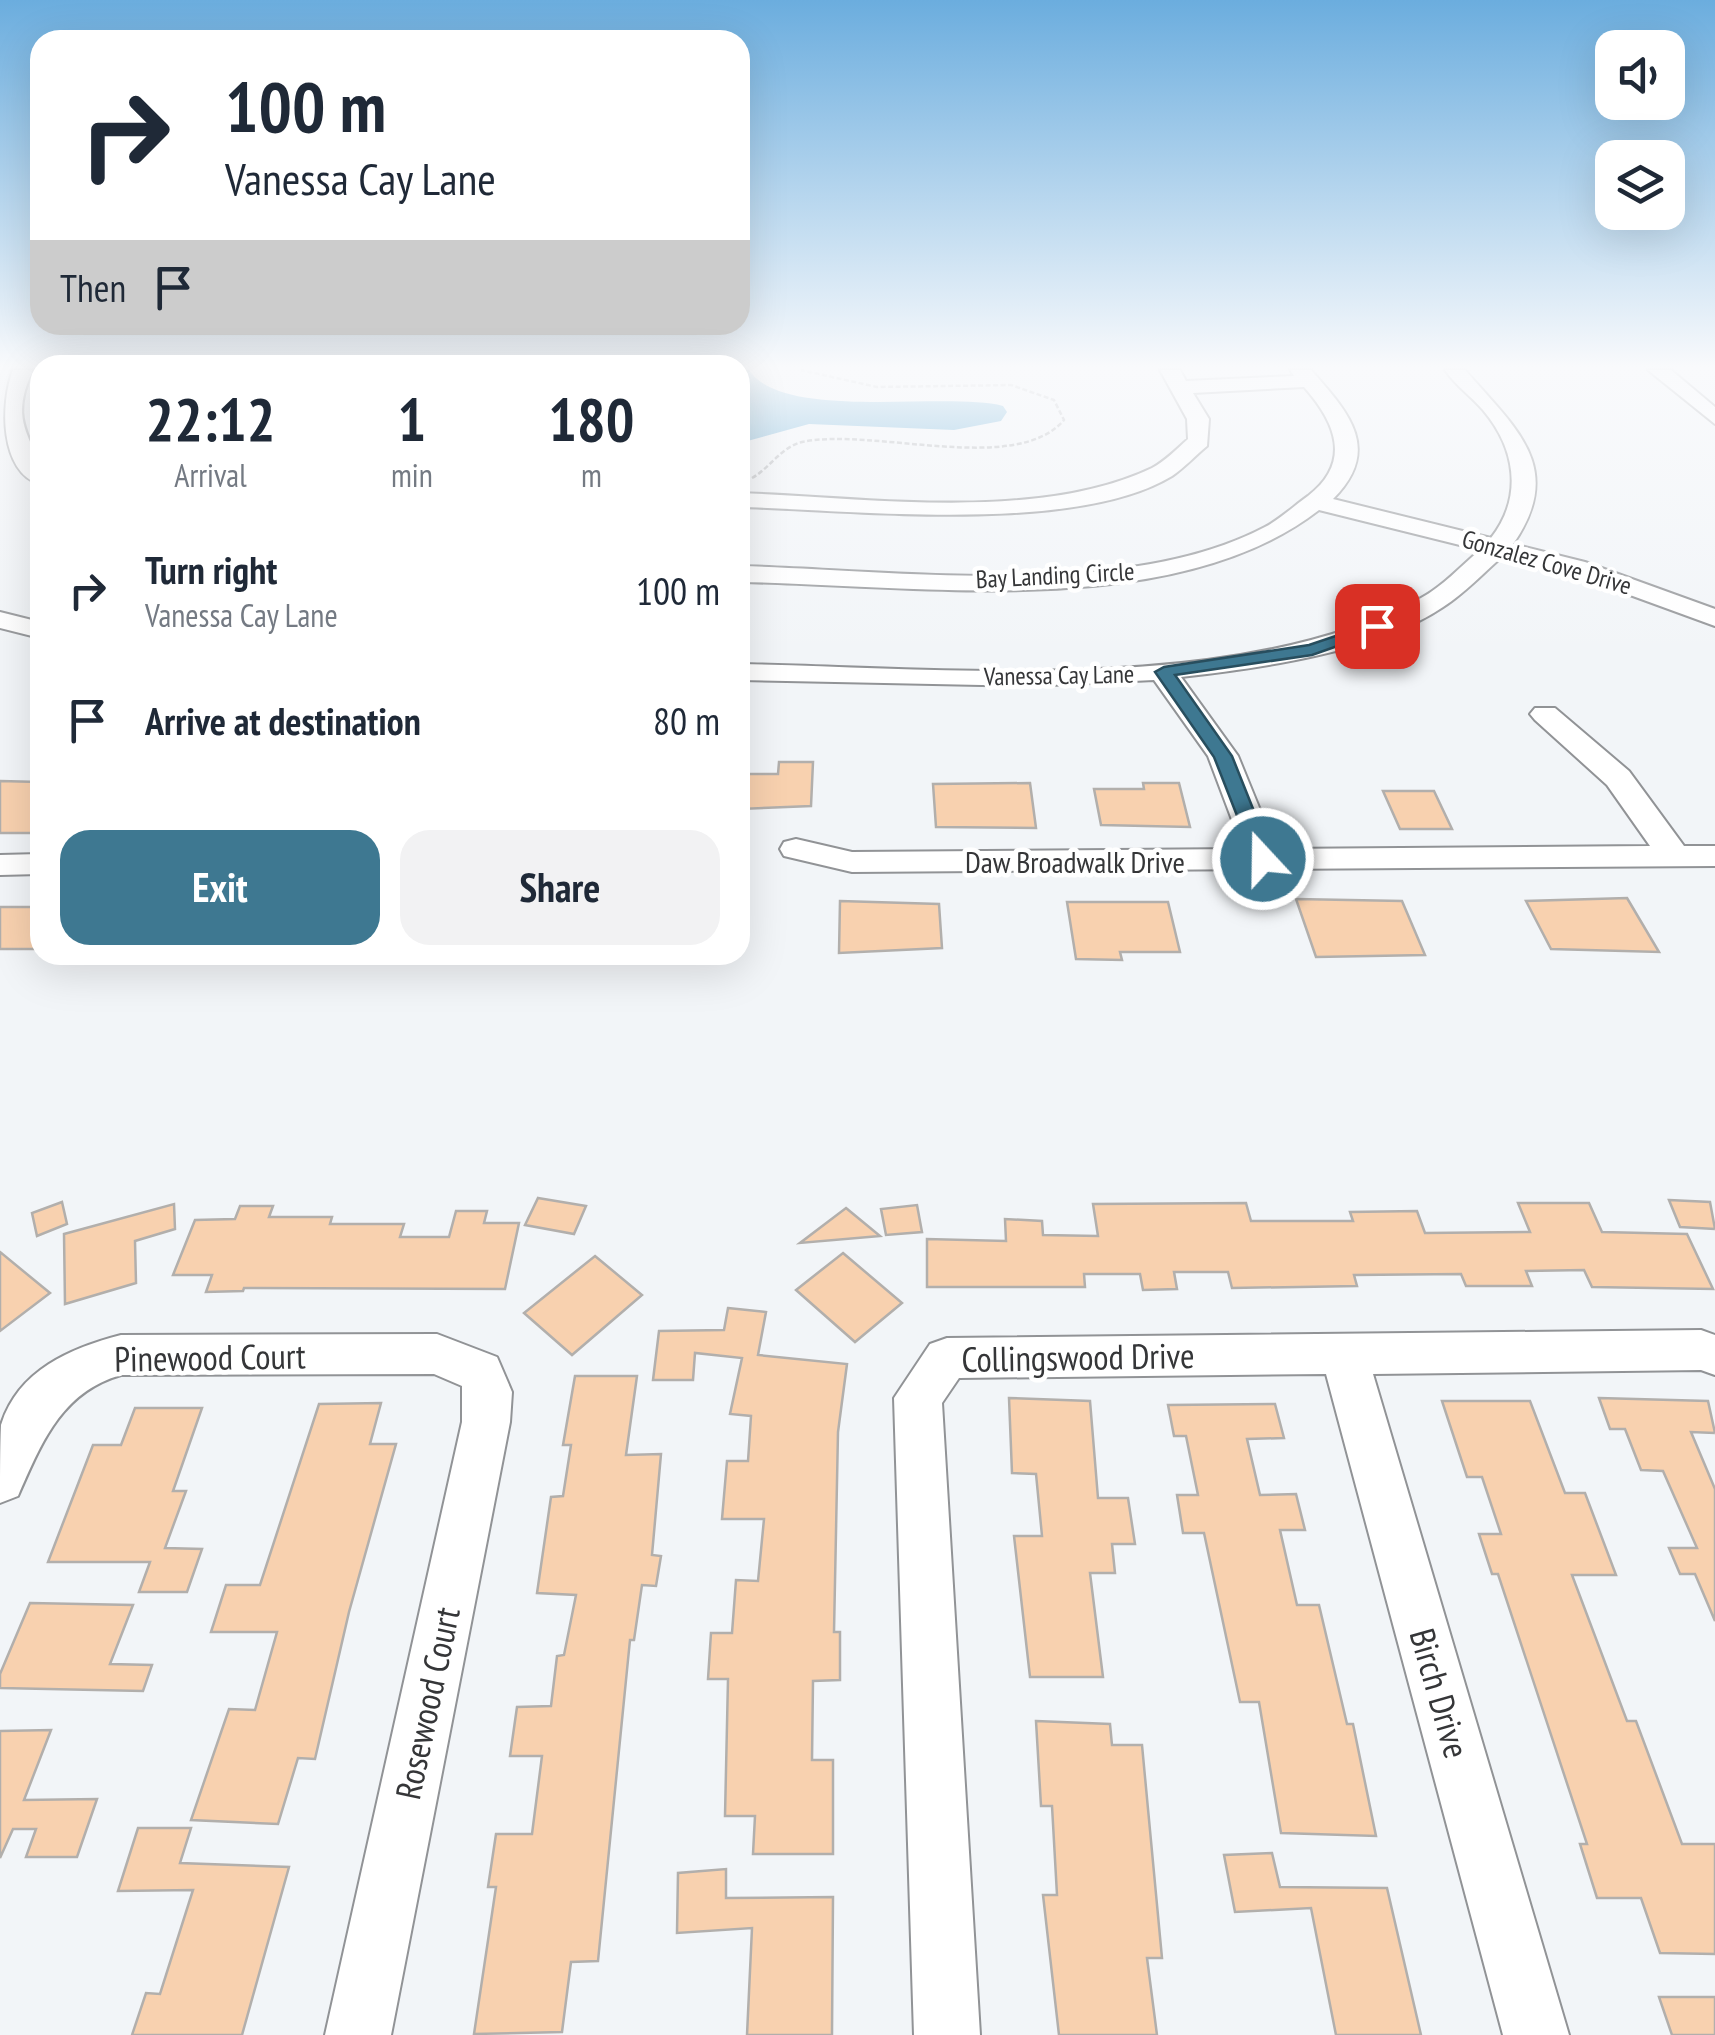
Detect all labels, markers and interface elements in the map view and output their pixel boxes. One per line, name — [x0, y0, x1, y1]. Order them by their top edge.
map controls — [1595, 30, 1685, 230]
button: sound — [1595, 30, 1685, 120]
text: 100 m — [225, 61, 386, 151]
icon: right — [60, 70, 190, 200]
button: layers — [1595, 140, 1685, 230]
text: Vanessa Cay Lane — [225, 149, 496, 207]
icon: arrive — [146, 260, 201, 315]
text: Then — [60, 263, 126, 312]
text: 22:12 — [146, 380, 275, 458]
text: 1 — [398, 380, 426, 458]
text: 180 — [548, 380, 634, 458]
text: Arrival — [174, 454, 247, 496]
text: min — [391, 454, 433, 496]
text: m — [581, 454, 602, 496]
street label: Gonzalez Cove Drive — [1459, 523, 1635, 601]
text: Turn right — [145, 545, 277, 594]
street label: Bay Landing Circle — [975, 555, 1135, 595]
icon: right — [60, 563, 115, 618]
text: 100 m — [636, 566, 720, 615]
pin — [1335, 584, 1420, 669]
text: Vanessa Cay Lane — [145, 594, 338, 636]
icon: arrive — [1350, 599, 1405, 654]
street label: Vanessa Cay Lane — [982, 658, 1135, 692]
icon: arrive — [60, 693, 115, 748]
text: Arrive at destination — [145, 696, 421, 745]
text: 80 m — [653, 696, 720, 745]
position arrow — [1211, 807, 1315, 911]
button: Exit — [60, 830, 380, 945]
button: Share — [400, 830, 720, 945]
street label: Daw Broadwalk Drive — [965, 842, 1185, 881]
street label: Pinewood Court — [114, 1332, 306, 1382]
street label: Collingswood Drive — [961, 1332, 1195, 1382]
street label: Rosewood Court — [384, 1602, 470, 1803]
street label: Birch Drive — [1400, 1623, 1480, 1763]

